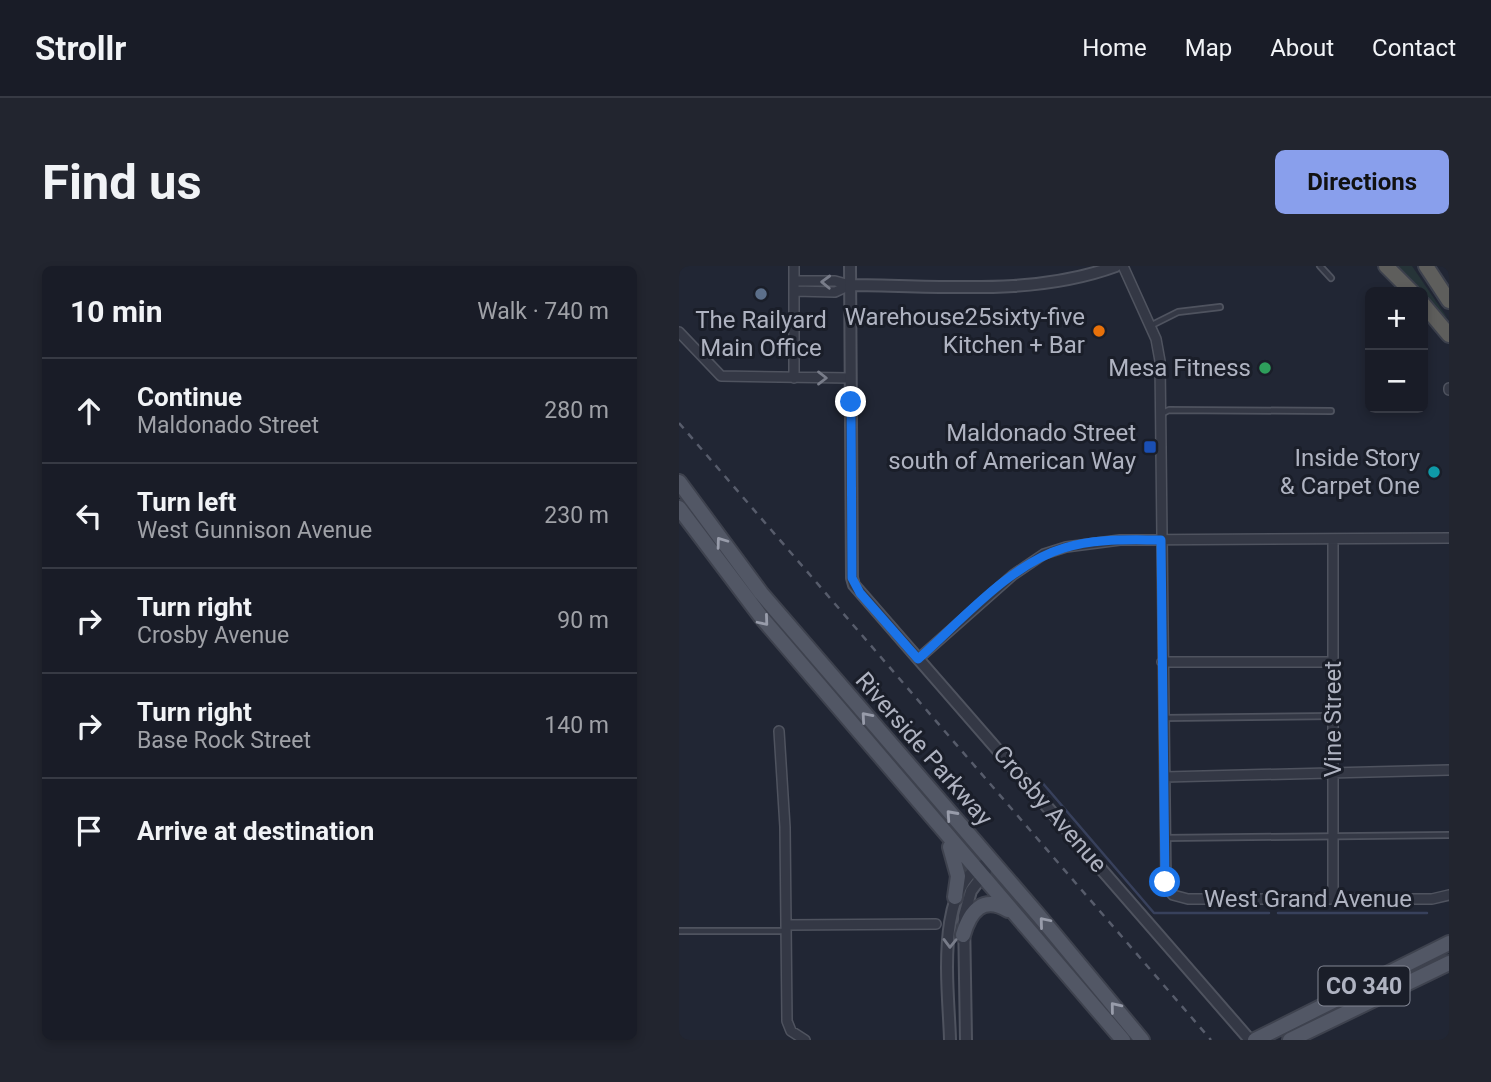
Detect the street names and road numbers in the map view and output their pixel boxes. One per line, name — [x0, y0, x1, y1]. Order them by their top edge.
street label: Vine Street — [1319, 661, 1347, 777]
street label: Riverside Parkway — [850, 667, 999, 832]
street label: Crosby Avenue — [987, 740, 1113, 878]
street label: West Grand Avenue — [1204, 885, 1412, 913]
road number: CO 340 — [1319, 966, 1409, 1006]

